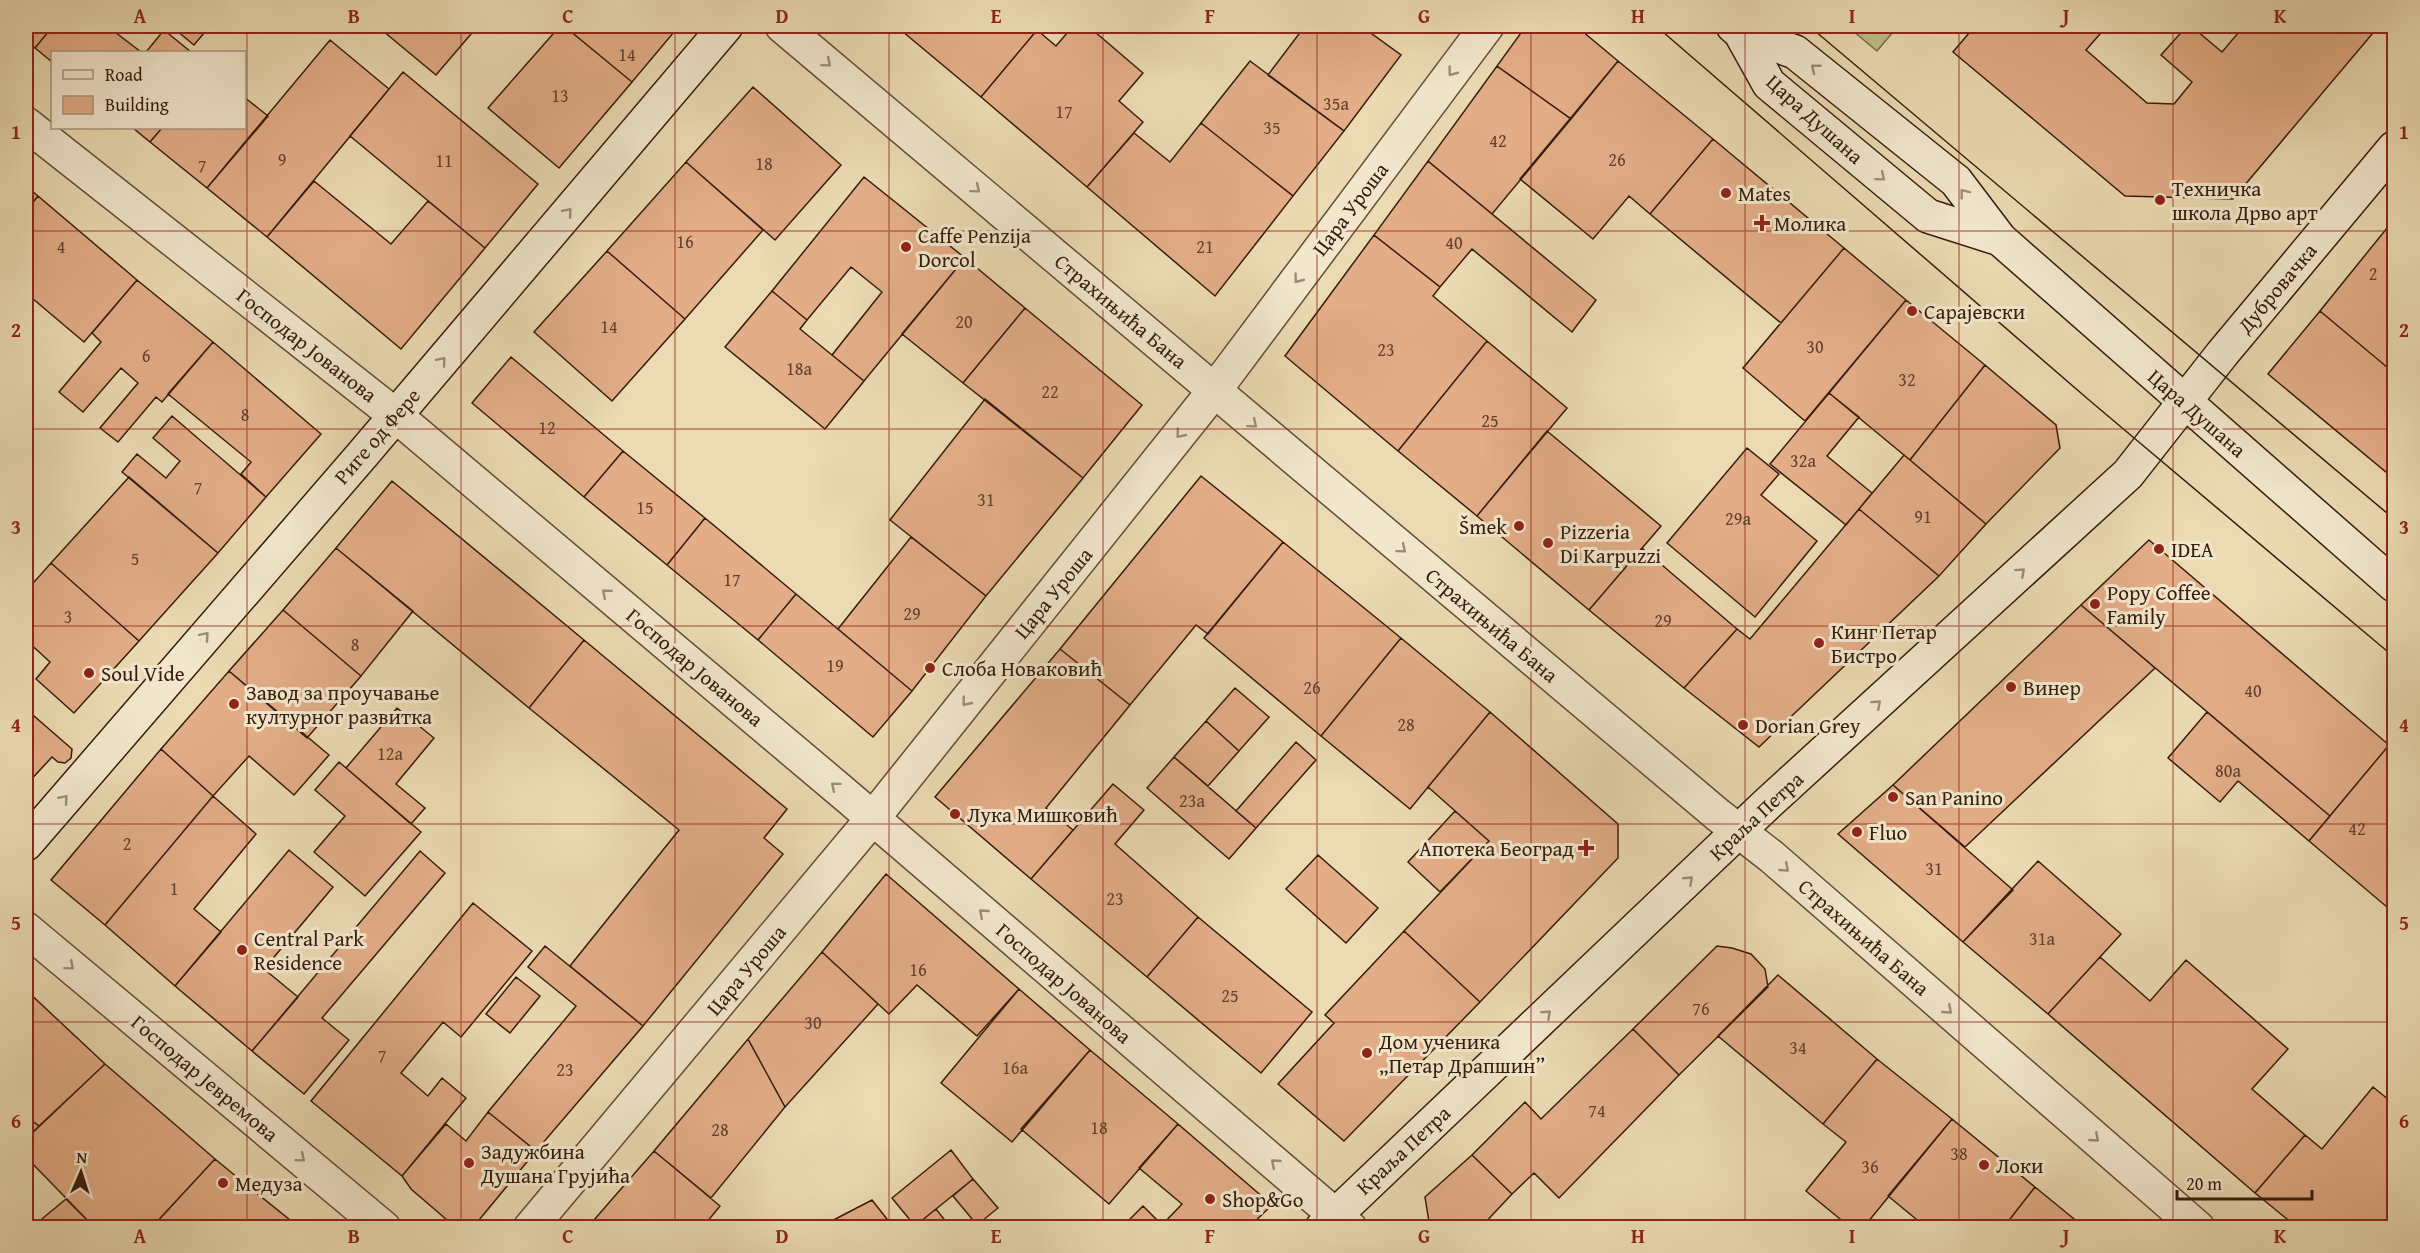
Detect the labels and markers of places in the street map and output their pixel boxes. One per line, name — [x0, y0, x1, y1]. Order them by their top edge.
place label: Техничка школа Дрво арт — [2172, 173, 2318, 228]
place label: Mates — [1738, 178, 1791, 209]
marker: Mates — [1719, 186, 1733, 200]
marker: Техничка школа Дрво арт — [2153, 193, 2167, 207]
place label: Молика — [1774, 208, 1846, 239]
marker: Молика — [1755, 216, 1769, 230]
place label: Caffe Penzija Dorcol — [918, 220, 1031, 275]
marker: Caffe Penzija Dorcol — [899, 240, 913, 254]
place label: Сарајевски — [1924, 296, 2025, 327]
marker: Сарајевски — [1905, 304, 1919, 318]
place label: Šmek — [1459, 511, 1507, 542]
place label: Pizzeria Di Karpuzzi — [1560, 516, 1661, 571]
marker: Šmek — [1512, 519, 1526, 533]
place label: IDEA — [2171, 534, 2214, 565]
marker: Pizzeria Di Karpuzzi — [1541, 536, 1555, 550]
marker: IDEA — [2152, 542, 2166, 556]
place label: Popy Coffee Family — [2107, 577, 2211, 632]
marker: Popy Coffee Family — [2088, 597, 2102, 611]
place label: Кинг Петар Бистро — [1831, 616, 1937, 671]
marker: Кинг Петар Бистро — [1812, 636, 1826, 650]
place label: Слоба Новаковић — [942, 653, 1102, 684]
place label: Soul Vide — [101, 658, 185, 689]
marker: Слоба Новаковић — [923, 661, 937, 675]
marker: Soul Vide — [82, 666, 96, 680]
place label: Винер — [2023, 672, 2081, 703]
place label: Завод за проучавање културног развитка — [246, 677, 439, 732]
marker: Винер — [2004, 680, 2018, 694]
marker: Завод за проучавање културног развитка — [227, 697, 241, 711]
place label: Dorian Grey — [1755, 710, 1861, 741]
marker: Dorian Grey — [1736, 718, 1750, 732]
place label: San Panino — [1905, 782, 2003, 813]
marker: San Panino — [1886, 790, 1900, 804]
place label: Лука Мишковић — [967, 799, 1118, 830]
marker: Лука Мишковић — [948, 807, 962, 821]
place label: Fluo — [1869, 817, 1907, 848]
marker: Fluo — [1850, 825, 1864, 839]
place label: Апотека Београд — [1419, 833, 1575, 864]
marker: Апотека Београд — [1579, 841, 1593, 855]
place label: Central Park Residence — [254, 923, 364, 978]
marker: Central Park Residence — [235, 943, 249, 957]
place label: Дом ученика „Петар Драпшин” — [1378, 1026, 1545, 1081]
marker: Дом ученика „Петар Драпшин” — [1360, 1046, 1374, 1060]
place label: Задужбина Душана Грујића — [480, 1136, 630, 1191]
place label: Локи — [1996, 1150, 2044, 1181]
marker: Задужбина Душана Грујића — [462, 1156, 476, 1170]
marker: Локи — [1977, 1158, 1991, 1172]
place label: Медуза — [235, 1168, 303, 1199]
marker: Медуза — [216, 1176, 230, 1190]
place label: Shop&Go — [1222, 1184, 1303, 1215]
marker: Shop&Go — [1203, 1192, 1217, 1206]

